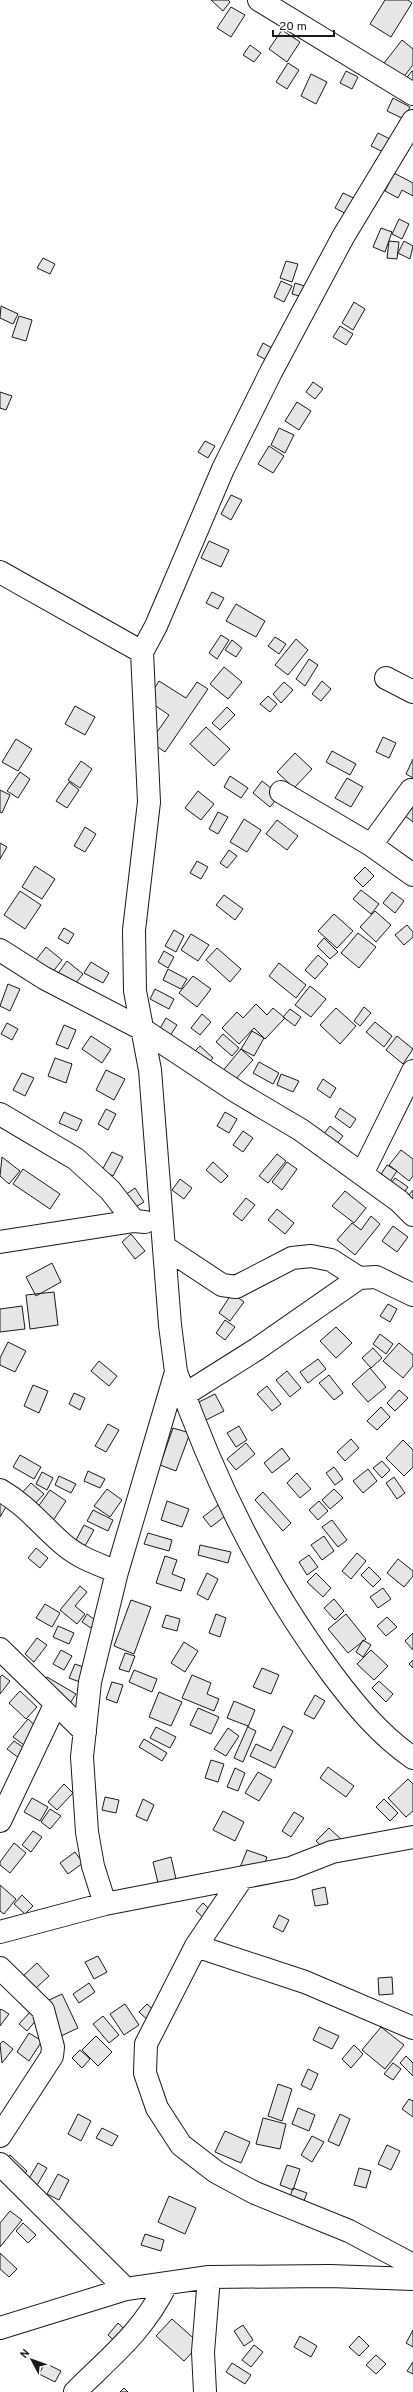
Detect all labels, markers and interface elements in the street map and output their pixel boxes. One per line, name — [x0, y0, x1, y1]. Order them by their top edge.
scale bar — [273, 12, 334, 38]
text: 20 m — [279, 19, 307, 35]
north arrow — [12, 2340, 52, 2380]
text: N — [17, 2347, 33, 2362]

